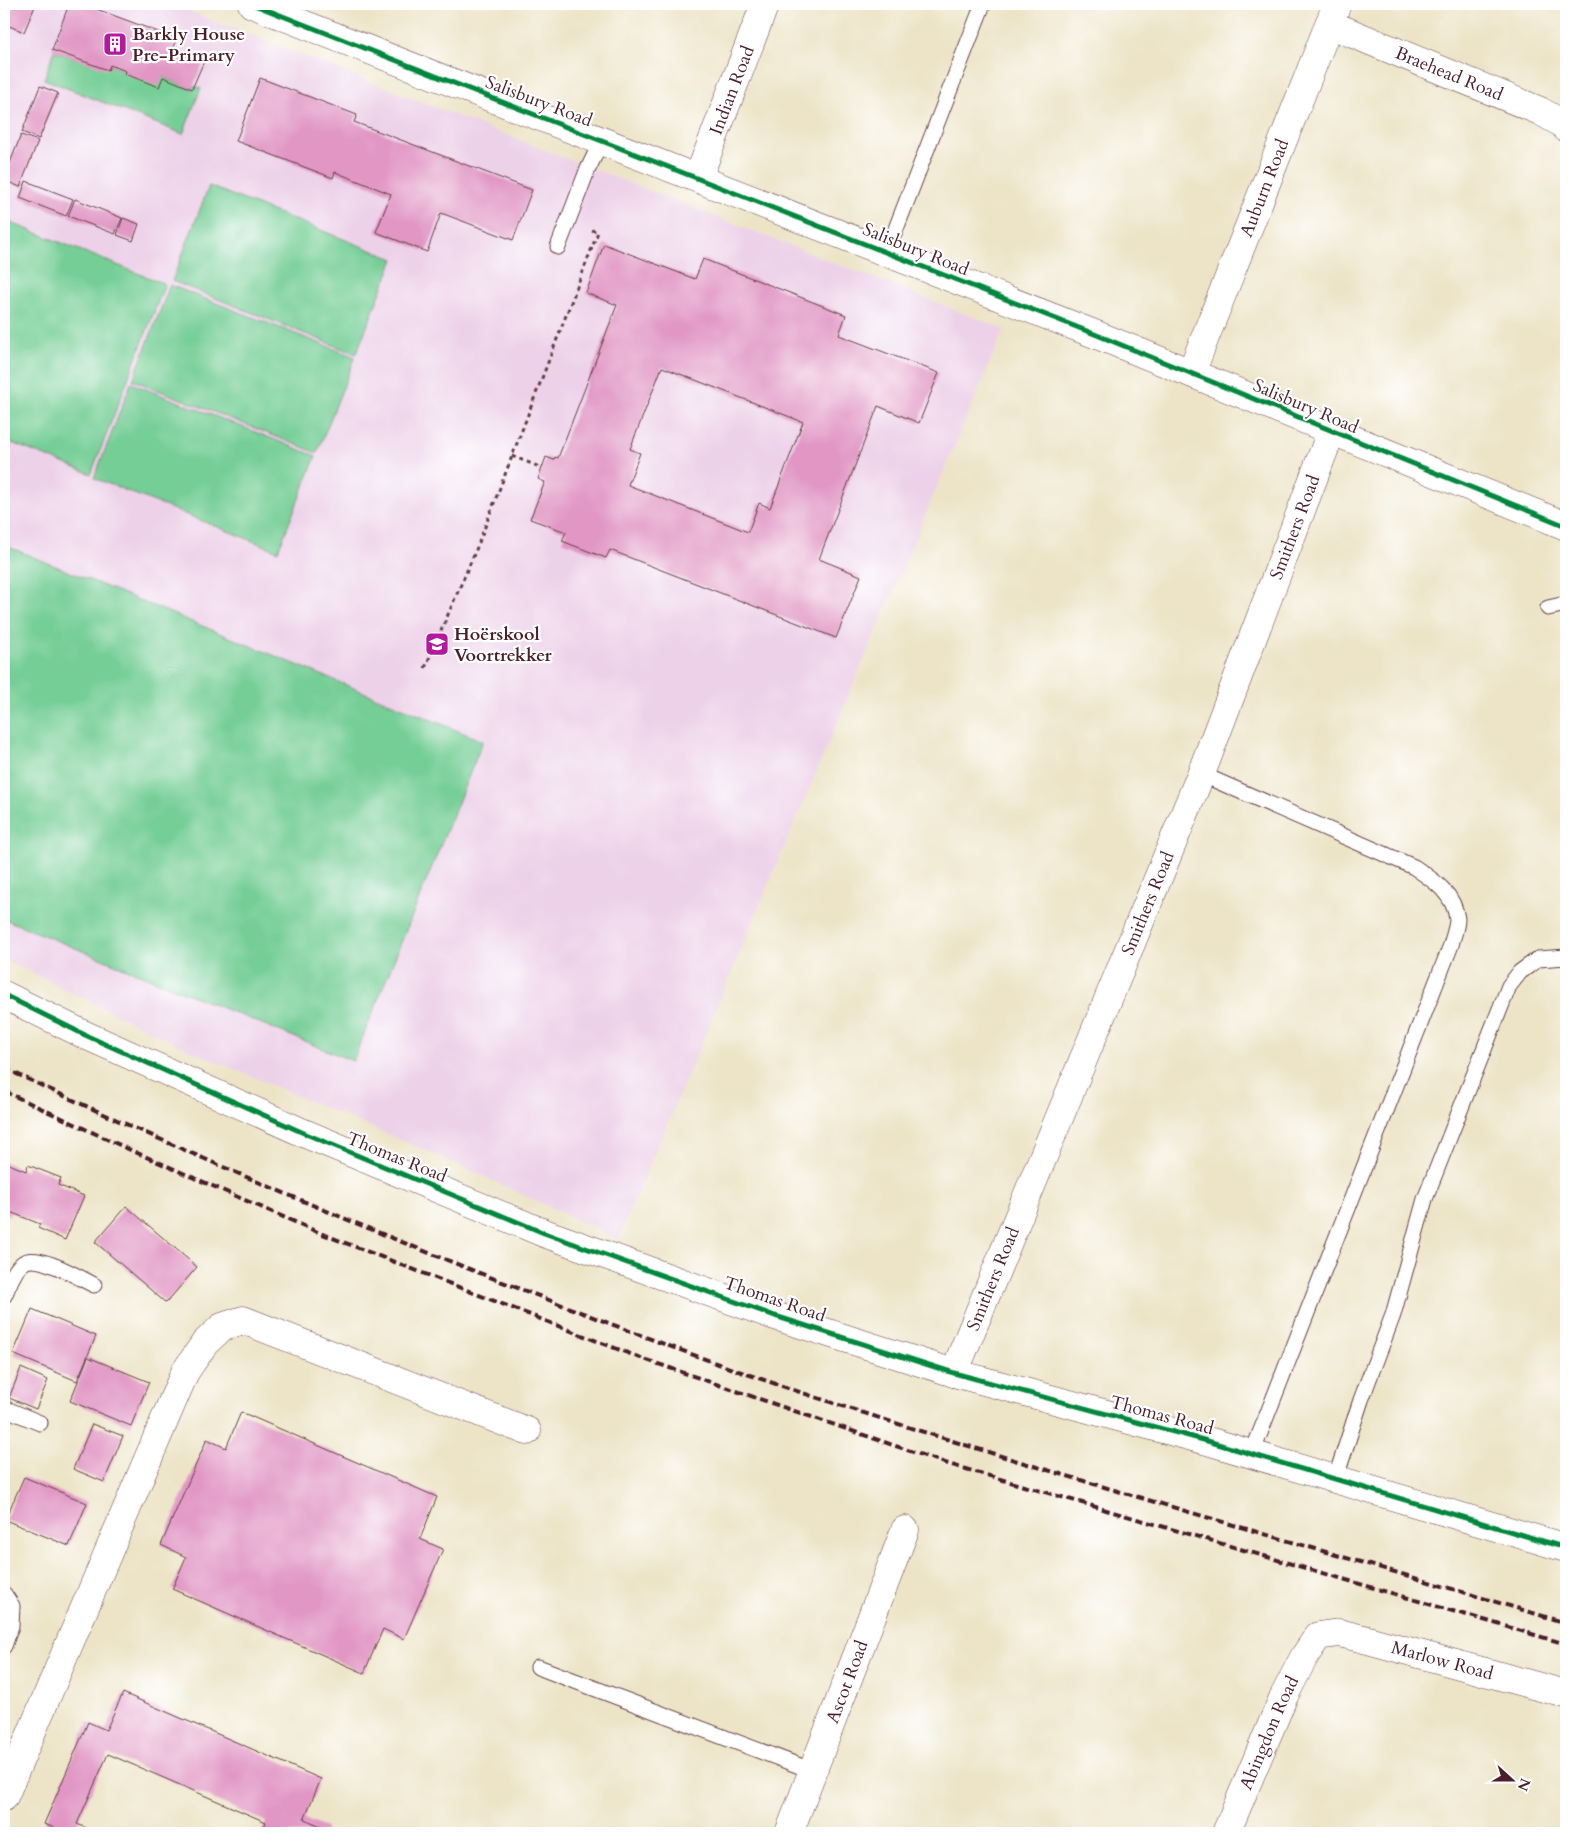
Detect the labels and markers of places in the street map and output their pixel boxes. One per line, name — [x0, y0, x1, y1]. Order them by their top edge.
place label: Barkly House Pre-Primary — [132, 22, 245, 68]
building icon: Barkly House Pre-Primary — [102, 31, 128, 57]
place label: Hoërskool Voortrekker — [454, 622, 552, 668]
school or university icon: Hoërskool Voortrekker — [424, 631, 450, 657]

